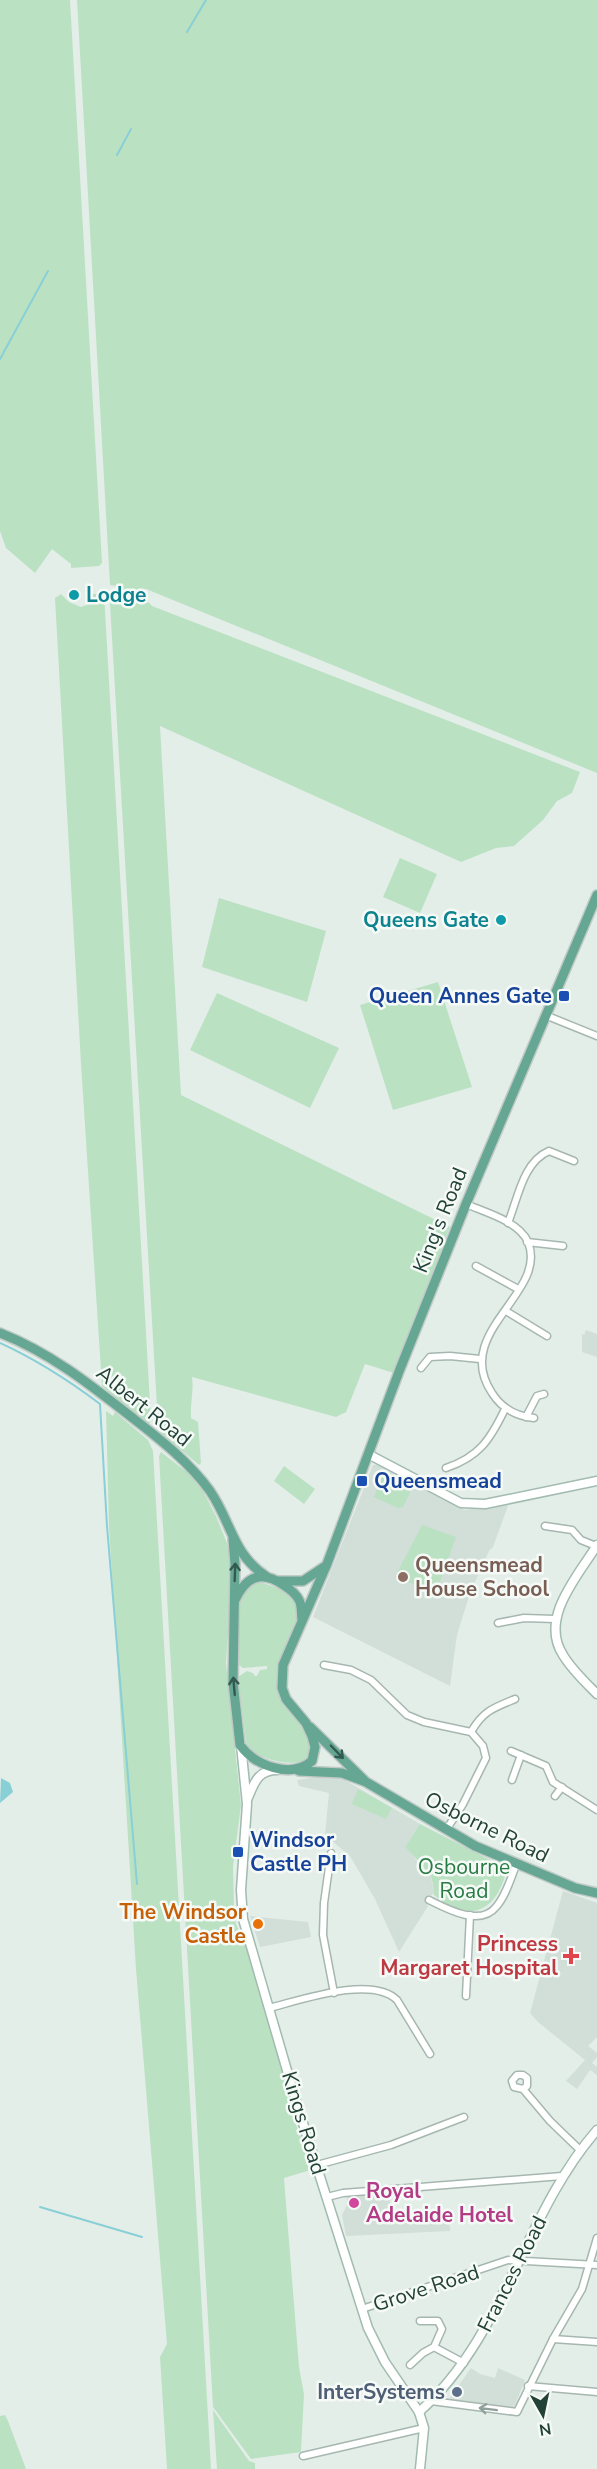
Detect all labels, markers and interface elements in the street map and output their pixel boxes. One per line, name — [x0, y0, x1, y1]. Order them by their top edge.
place label: Lodge — [86, 581, 146, 609]
marker: Lodge — [67, 588, 81, 602]
place label: Queens Gate — [363, 906, 489, 934]
marker: Queens Gate — [494, 913, 508, 927]
place label: Queen Annes Gate — [369, 982, 552, 1010]
marker: Queen Annes Gate — [557, 989, 571, 1003]
street label: King's Road — [406, 1163, 474, 1277]
street label: Albert Road — [91, 1359, 197, 1453]
place label: Queensmead — [374, 1467, 502, 1495]
marker: Queensmead — [355, 1474, 369, 1488]
place label: Queensmead House School — [415, 1551, 549, 1603]
one-way arrow — [229, 1562, 240, 1582]
marker: Queensmead House School — [396, 1570, 410, 1584]
one-way arrow — [228, 1677, 239, 1697]
one-way arrow — [329, 1744, 344, 1759]
street label: Osborne Road — [420, 1785, 554, 1869]
place label: Windsor Castle PH — [250, 1826, 347, 1878]
marker: Windsor Castle PH — [231, 1845, 245, 1859]
park label: Osbourne Road — [418, 1853, 510, 1905]
place label: The Windsor Castle — [119, 1898, 247, 1950]
marker: The Windsor Castle — [251, 1917, 265, 1931]
place label: Princess Margaret Hospital — [380, 1930, 558, 1982]
marker: Princess Margaret Hospital — [562, 1947, 580, 1965]
street label: Kings Road — [275, 2068, 333, 2178]
place label: Royal Adelaide Hotel — [366, 2177, 513, 2229]
marker: Royal Adelaide Hotel — [347, 2196, 361, 2210]
street label: Frances Road — [471, 2211, 553, 2337]
street label: Grove Road — [369, 2258, 483, 2318]
place label: InterSystems — [317, 2378, 445, 2406]
marker: InterSystems — [450, 2385, 464, 2399]
north arrow — [513, 2385, 573, 2445]
one-way arrow — [478, 2403, 498, 2414]
text: N — [538, 2417, 553, 2441]

